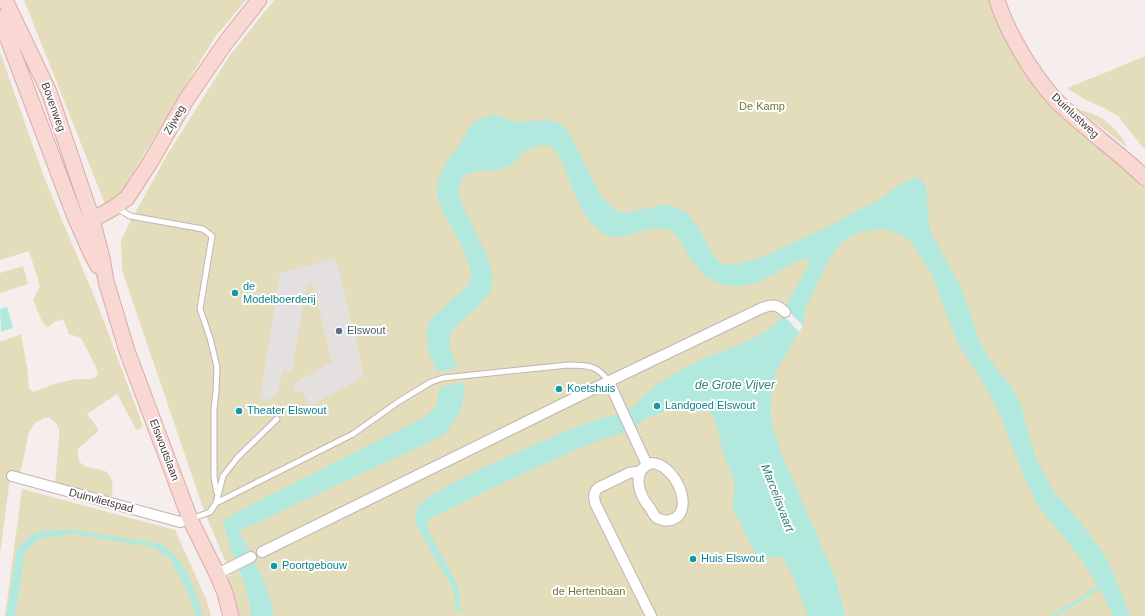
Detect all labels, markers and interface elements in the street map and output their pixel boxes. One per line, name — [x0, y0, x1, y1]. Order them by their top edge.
street label: Bovenweg — [38, 81, 68, 133]
street label: Duinlustweg — [1049, 91, 1101, 141]
park label: De Kamp — [739, 100, 785, 114]
street label: Zijweg — [161, 103, 189, 137]
place label: de Modelboerderij — [243, 280, 316, 306]
marker: de Modelboerderij — [230, 288, 240, 298]
place label: Elswout — [347, 324, 386, 338]
marker: Elswout — [334, 326, 344, 336]
water label: de Grote Vijver — [695, 379, 775, 393]
place label: Koetshuis — [567, 382, 615, 396]
marker: Koetshuis — [554, 384, 564, 394]
place label: Landgoed Elswout — [665, 399, 756, 413]
marker: Landgoed Elswout — [652, 401, 662, 411]
place label: Theater Elswout — [247, 404, 326, 418]
marker: Theater Elswout — [234, 406, 244, 416]
street label: Elswoutslaan — [146, 417, 182, 483]
water label: Marcelisvaart — [757, 462, 797, 534]
street label: Duinvlietspad — [67, 486, 135, 516]
place label: Huis Elswout — [701, 552, 765, 566]
marker: Huis Elswout — [688, 554, 698, 564]
place label: Poortgebouw — [282, 559, 347, 573]
marker: Poortgebouw — [269, 561, 279, 571]
park label: de Hertenbaan — [553, 585, 625, 599]

